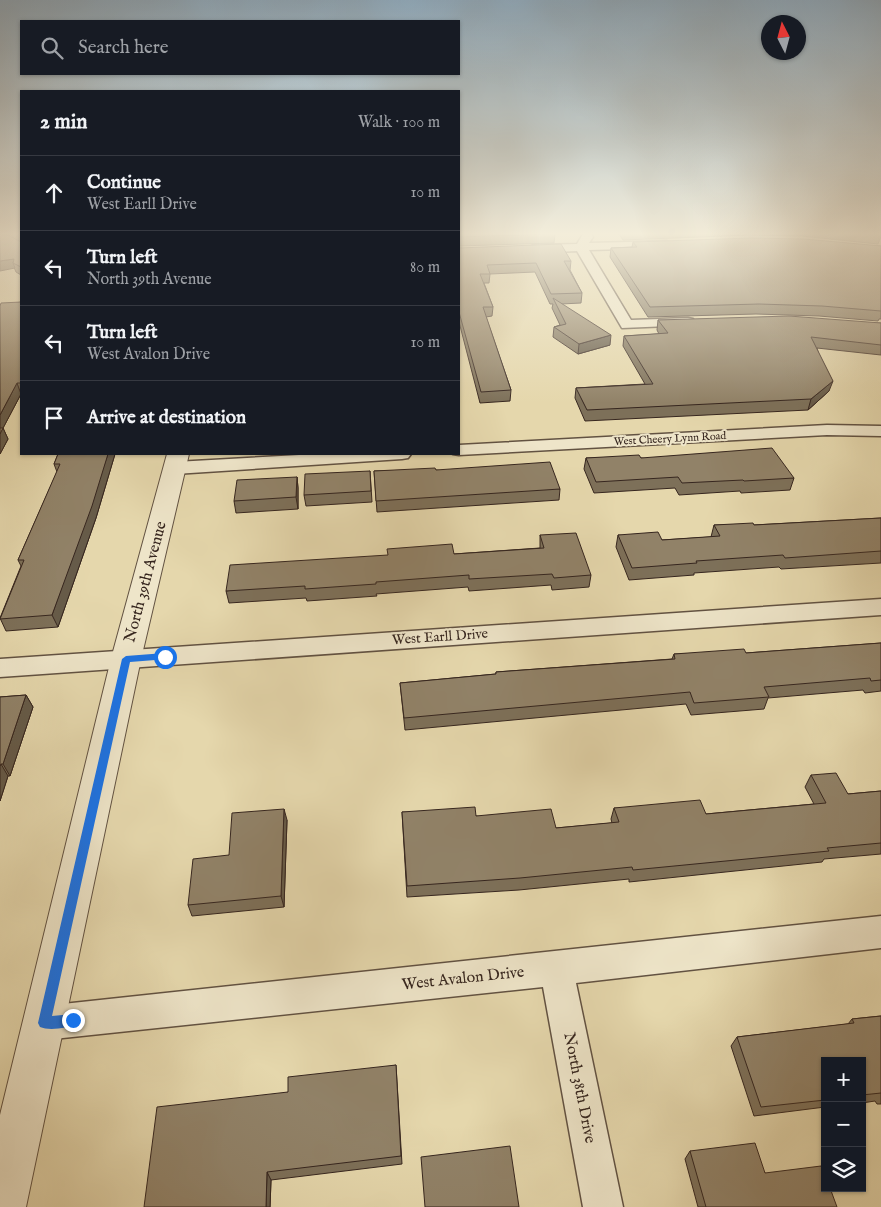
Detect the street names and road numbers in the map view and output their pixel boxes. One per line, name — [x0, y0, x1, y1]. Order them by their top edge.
street label: West Cheery Lynn Road — [613, 429, 727, 449]
street label: North 39th Avenue — [120, 519, 172, 645]
street label: West Earll Drive — [391, 625, 489, 649]
street label: West Avalon Drive — [401, 963, 525, 995]
street label: North 38th Drive — [558, 1031, 600, 1145]

